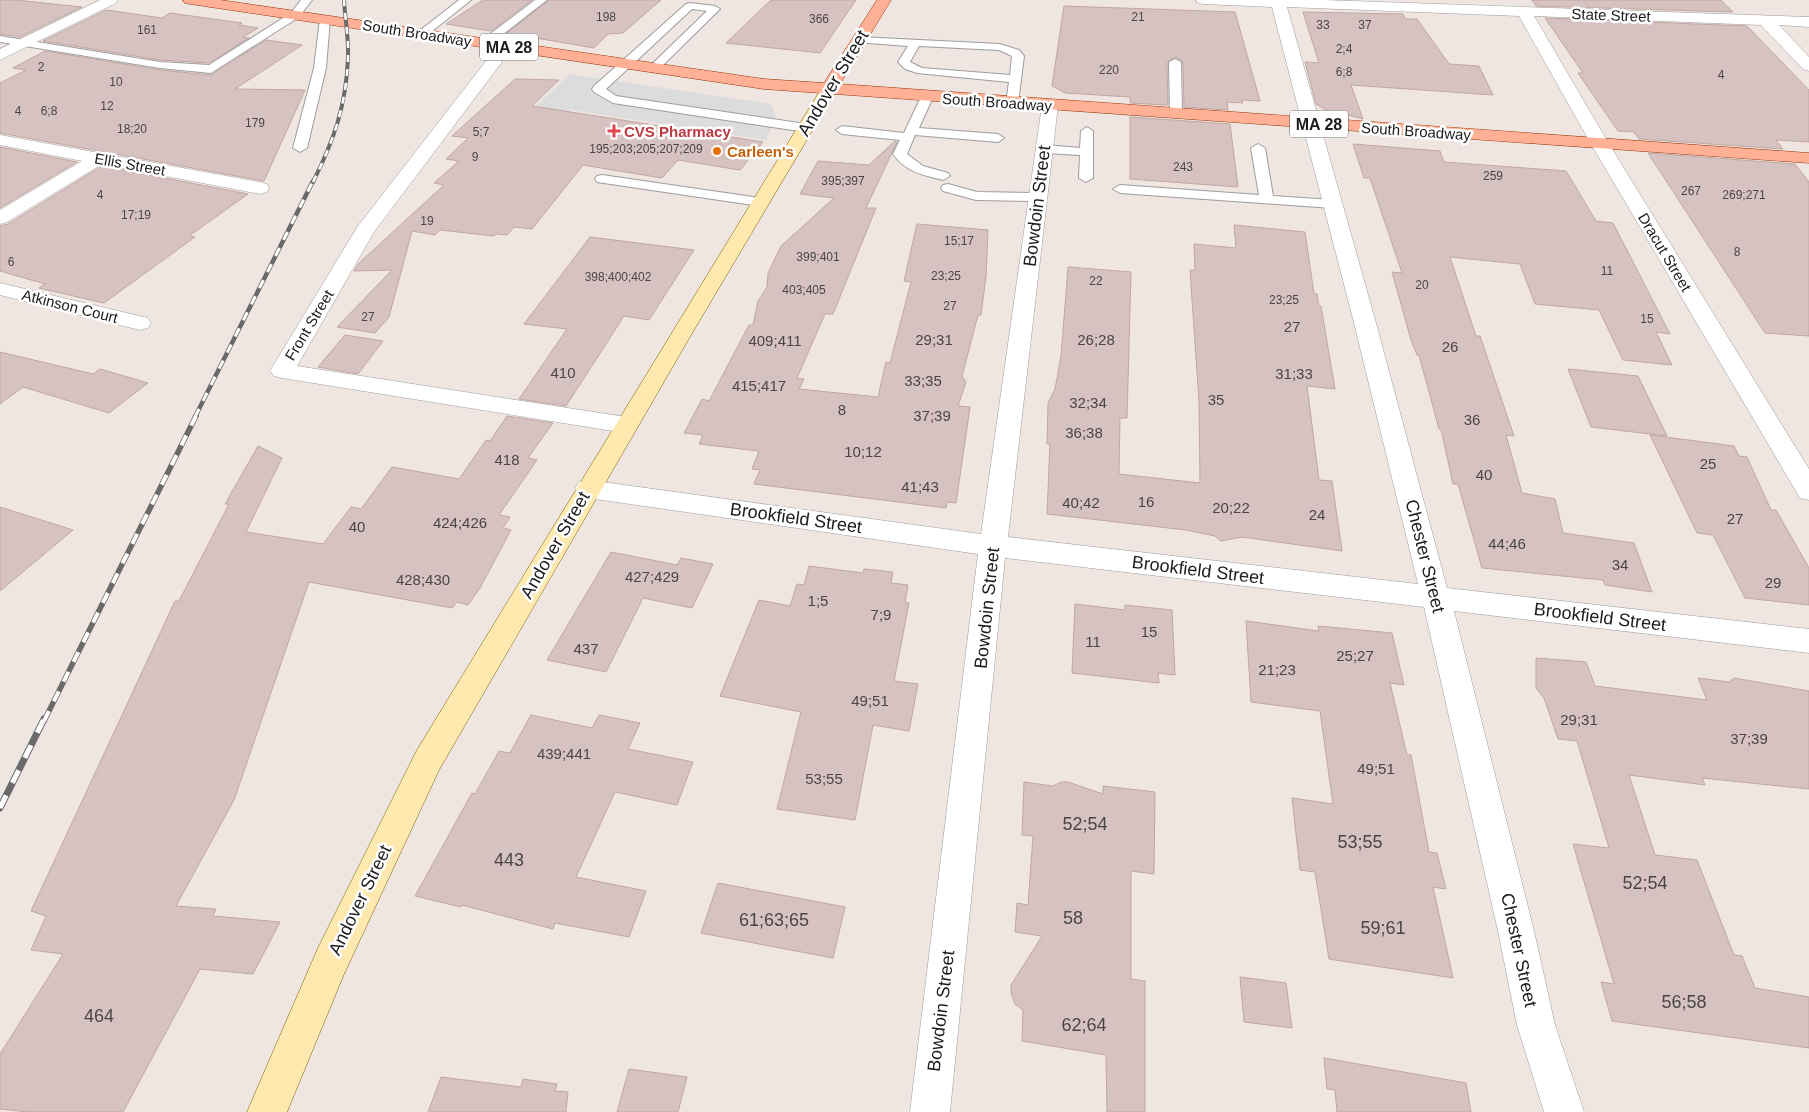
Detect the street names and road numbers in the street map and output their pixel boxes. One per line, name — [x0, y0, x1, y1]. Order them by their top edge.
street label: State Street — [1571, 5, 1652, 25]
street label: South Broadway — [361, 16, 473, 50]
street label: Andover Street — [794, 26, 872, 140]
road number: MA 28 — [480, 34, 538, 61]
street label: South Broadway — [942, 90, 1053, 114]
road number: MA 28 — [1290, 110, 1348, 138]
street label: South Broadway — [1361, 119, 1472, 143]
street label: Bowdoin Street — [1020, 144, 1054, 268]
street label: Ellis Street — [93, 149, 168, 179]
street label: Dracut Street — [1635, 210, 1695, 295]
street label: Atkinson Court — [20, 286, 121, 326]
street label: Front Street — [281, 286, 337, 363]
street label: Andover Street — [516, 488, 594, 602]
street label: Chester Street — [1401, 497, 1449, 615]
street label: Brookfield Street — [729, 499, 863, 537]
street label: Bowdoin Street — [971, 546, 1003, 670]
street label: Brookfield Street — [1131, 552, 1265, 588]
street label: Brookfield Street — [1533, 599, 1667, 635]
street label: Andover Street — [325, 842, 395, 958]
street label: Chester Street — [1497, 891, 1541, 1009]
street label: Bowdoin Street — [924, 949, 958, 1073]

